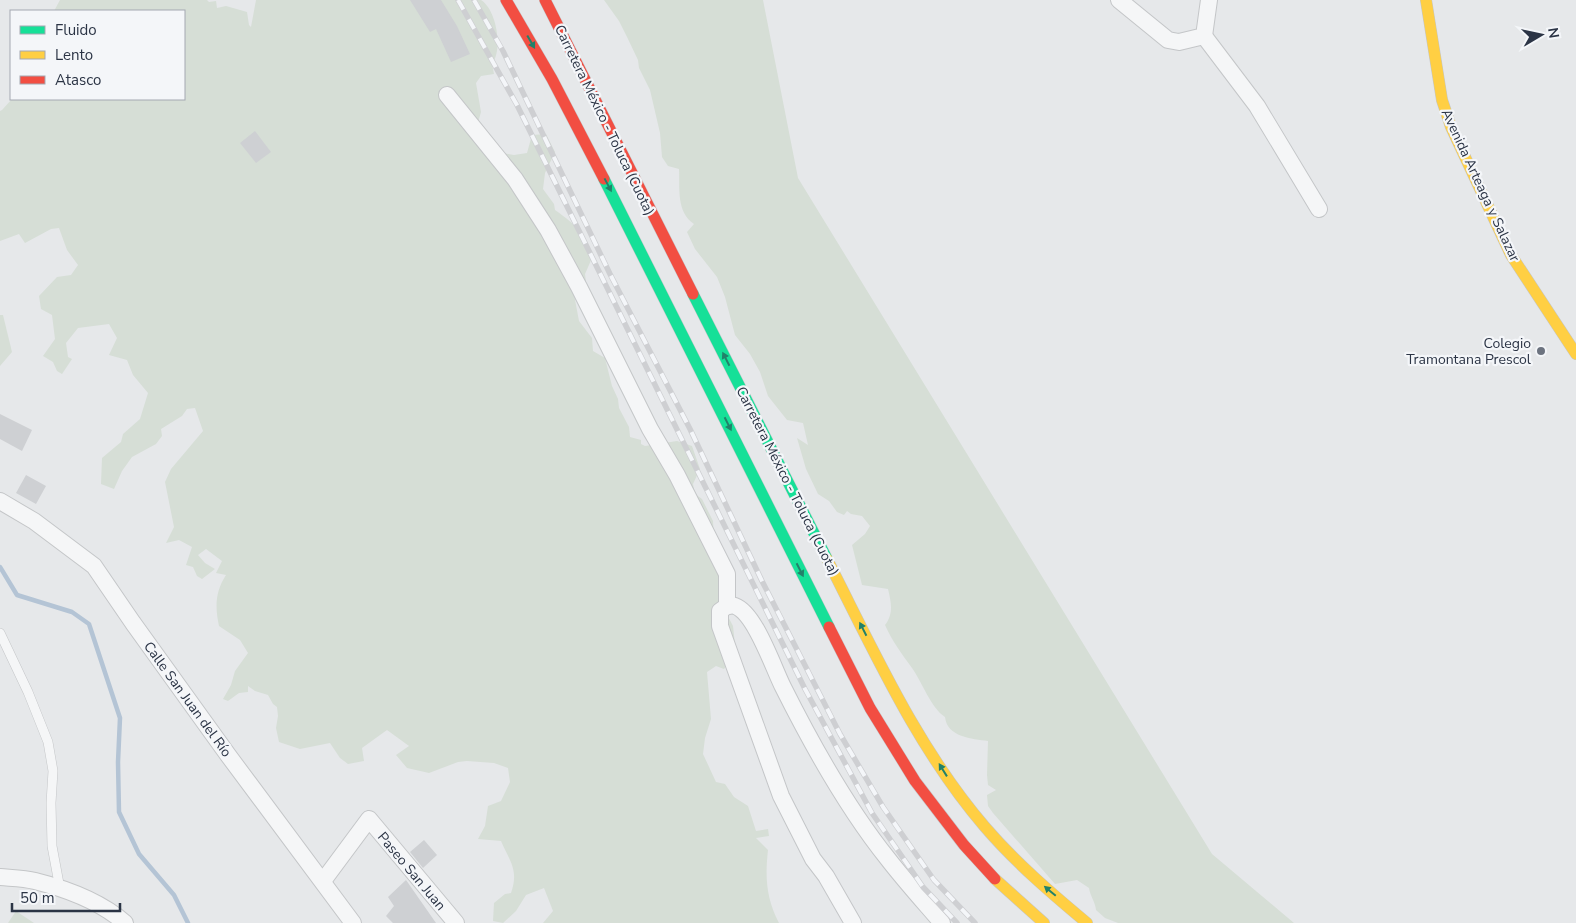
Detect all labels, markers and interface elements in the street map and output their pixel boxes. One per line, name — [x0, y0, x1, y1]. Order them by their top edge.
legend — [10, 10, 185, 100]
north arrow — [1516, 10, 1566, 60]
text: Fluido — [55, 20, 97, 40]
street label: Carretera México - Toluca (Cuota) — [550, 22, 659, 219]
text: N — [1543, 26, 1564, 40]
one-way arrow — [526, 36, 535, 49]
text: Lento — [55, 45, 93, 65]
text: Atasco — [55, 70, 101, 90]
street label: Avenida Arteaga y Salazar — [1437, 106, 1524, 265]
one-way arrow — [604, 178, 612, 193]
place label: Colegio Tramontana Prescol — [1406, 334, 1532, 369]
marker: Colegio Tramontana Prescol — [1535, 345, 1547, 357]
one-way arrow — [722, 352, 730, 367]
street label: Carretera México - Toluca (Cuota) — [731, 383, 844, 579]
one-way arrow — [723, 417, 732, 432]
one-way arrow — [796, 563, 804, 577]
one-way arrow — [859, 622, 867, 636]
street label: Calle San Juan del Río — [139, 638, 236, 761]
one-way arrow — [938, 764, 948, 777]
street label: Paseo San Juan — [373, 828, 450, 915]
scale bar — [12, 880, 120, 912]
one-way arrow — [1044, 886, 1057, 897]
text: 50 m — [20, 888, 55, 908]

